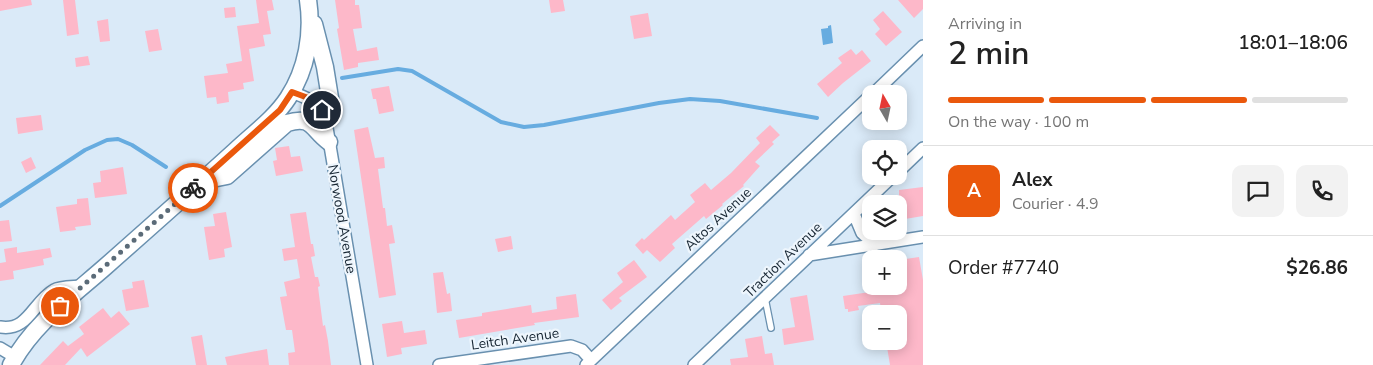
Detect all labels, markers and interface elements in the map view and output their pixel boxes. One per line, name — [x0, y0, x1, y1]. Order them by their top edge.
text: Arriving in — [948, 13, 1022, 35]
text: 18:01–18:06 — [1238, 30, 1348, 56]
text: 2 min — [948, 32, 1030, 75]
north arrow — [862, 85, 908, 130]
map controls — [862, 85, 907, 350]
pin — [301, 89, 343, 131]
icon: home — [308, 96, 336, 124]
text: On the way · 100 m — [948, 111, 1089, 133]
button: locate — [862, 140, 907, 185]
courier — [168, 163, 218, 213]
street label: Norwood Avenue — [323, 163, 361, 275]
button: chat — [1232, 165, 1284, 217]
button: phone — [1296, 165, 1348, 217]
text: Alex — [1012, 167, 1053, 193]
icon: bike — [179, 174, 207, 202]
text: A — [967, 178, 981, 204]
street label: Altos Avenue — [681, 183, 755, 255]
text: Courier · 4.9 — [1012, 193, 1098, 215]
button: layers — [862, 195, 907, 240]
street label: Traction Avenue — [740, 218, 826, 302]
button: + — [862, 250, 907, 295]
text: Order #7740 — [948, 255, 1059, 281]
text: $26.86 — [1286, 255, 1348, 281]
pin — [39, 285, 81, 327]
icon: bag — [46, 292, 74, 320]
button: − — [862, 305, 907, 350]
street label: Leitch Avenue — [470, 323, 560, 355]

